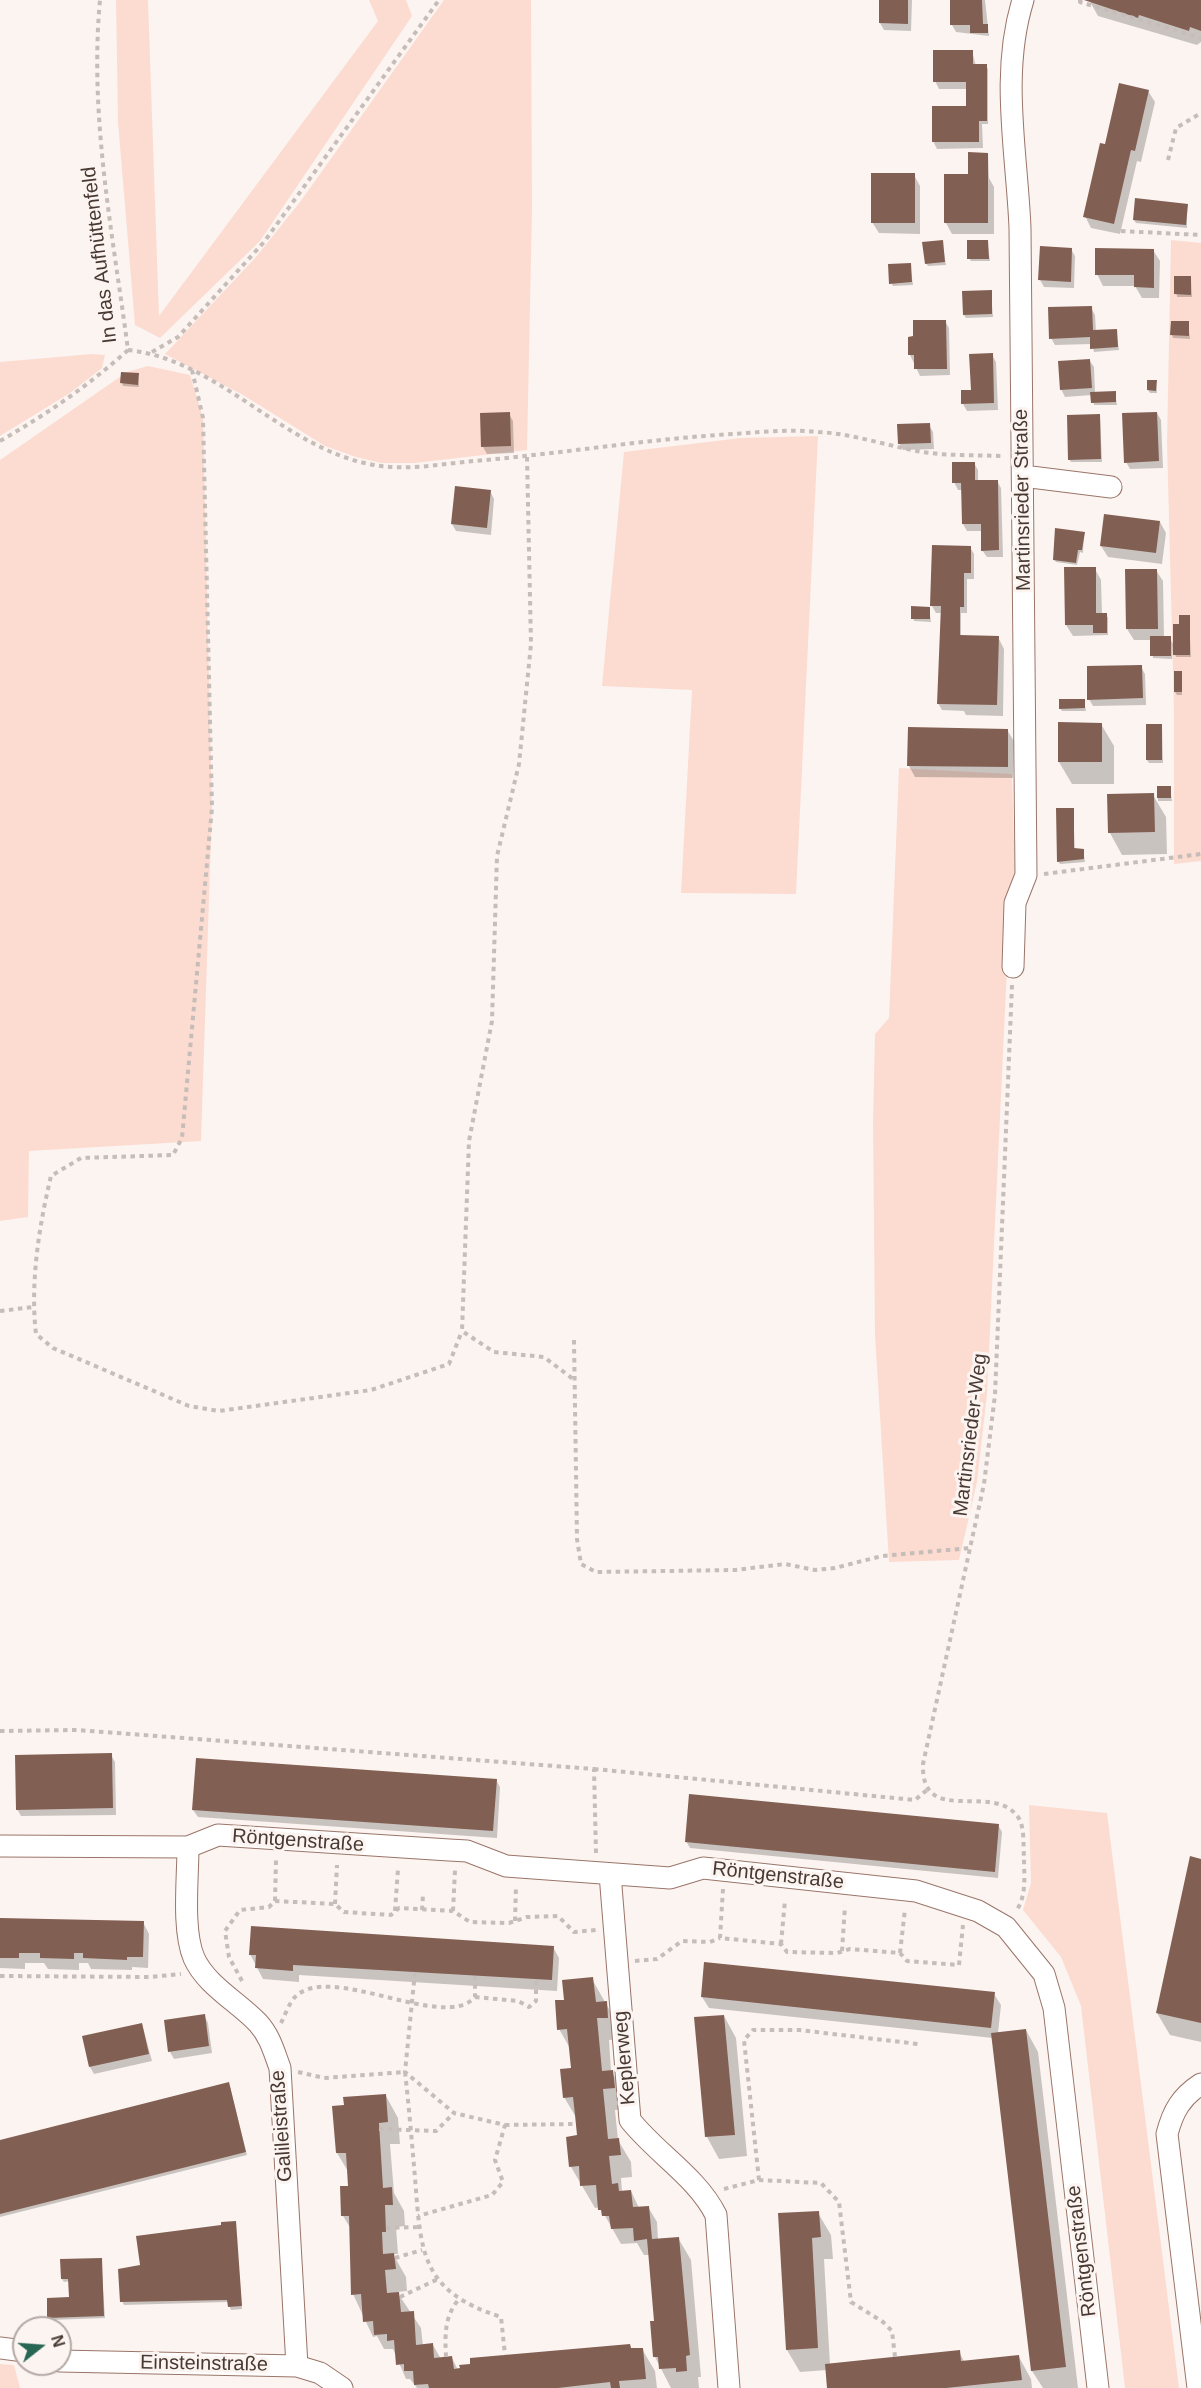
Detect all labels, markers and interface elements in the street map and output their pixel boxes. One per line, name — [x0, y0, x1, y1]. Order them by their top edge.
street label: In das Aufhüttenfeld — [77, 165, 123, 345]
street label: Martinsrieder Straße — [1009, 409, 1037, 591]
street label: Martinsrieder-Weg — [949, 1352, 993, 1518]
street label: Röntgenstraße — [231, 1824, 365, 1858]
street label: Röntgenstraße — [711, 1857, 845, 1895]
street label: Keplerweg — [609, 2010, 641, 2106]
street label: Galileistraße — [266, 2069, 298, 2183]
street label: Röntgenstraße — [1062, 2184, 1102, 2318]
north arrow — [12, 2316, 72, 2376]
text: N — [48, 2333, 68, 2349]
street label: Einsteinstraße — [140, 2351, 268, 2377]

